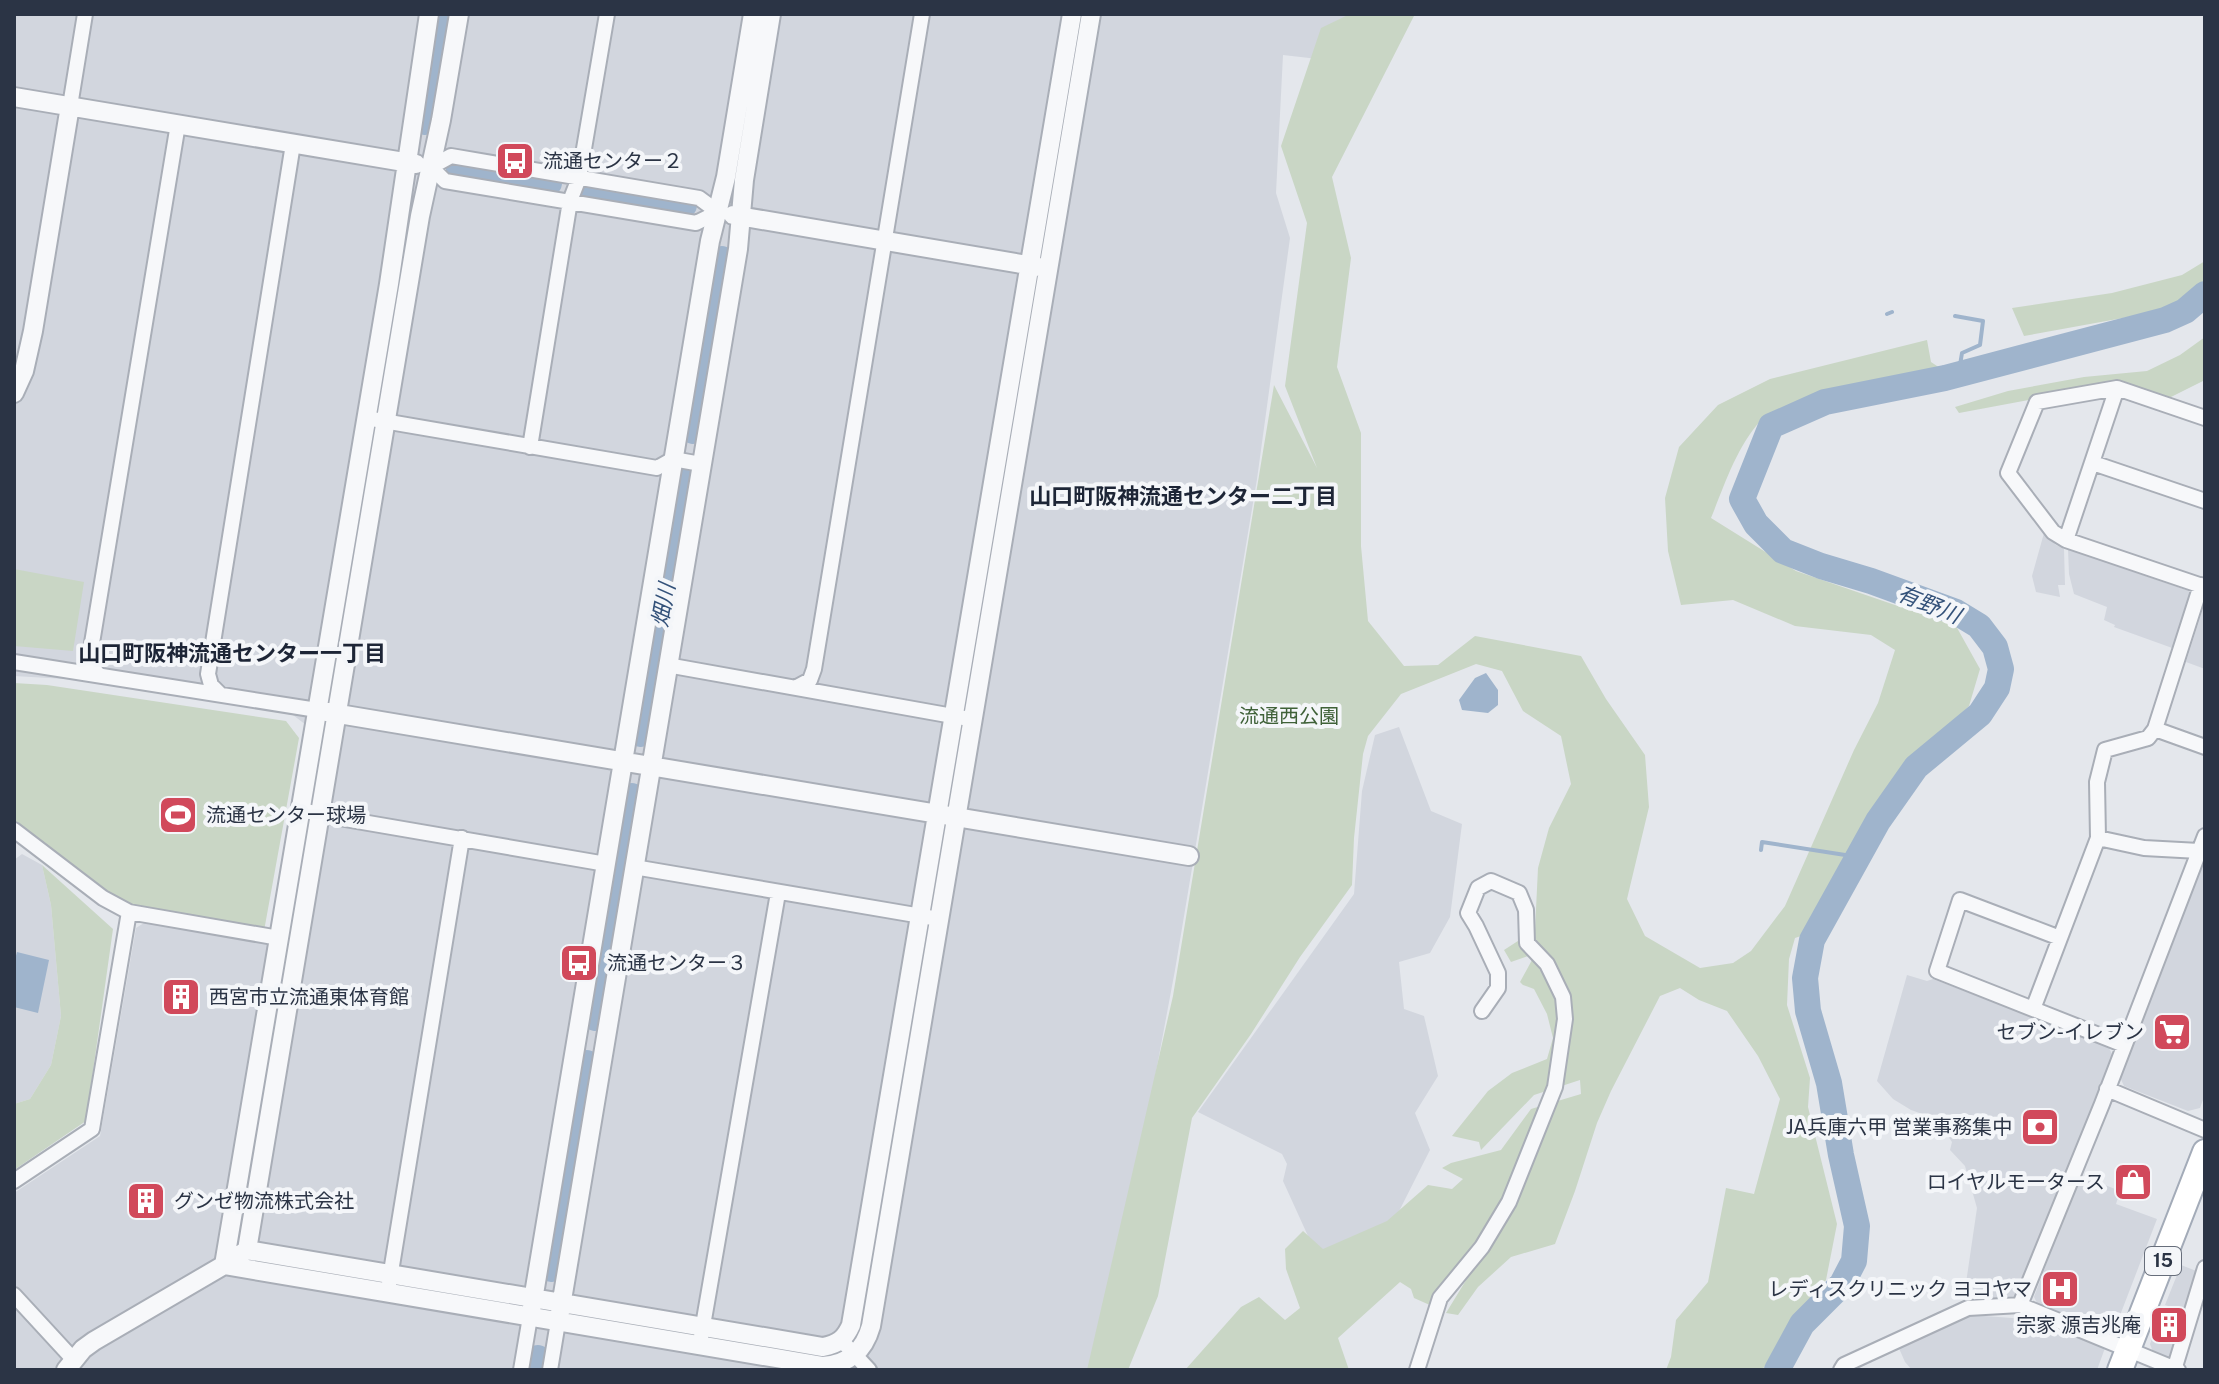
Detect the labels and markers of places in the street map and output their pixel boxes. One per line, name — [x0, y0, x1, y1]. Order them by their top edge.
bus stop icon: 流通センター２ — [494, 140, 536, 182]
place label: 流通センター２ — [543, 149, 683, 173]
sports icon: 流通センター球場 — [157, 794, 199, 836]
place label: 流通センター球場 — [206, 803, 366, 827]
bus stop icon: 流通センター３ — [558, 942, 600, 984]
place label: 流通センター３ — [607, 951, 747, 975]
building icon: 西宮市立流通東体育館 — [160, 976, 202, 1018]
place label: 西宮市立流通東体育館 — [209, 985, 409, 1009]
supermarket icon: セブン-イレブン — [2151, 1011, 2193, 1053]
place label: セブン-イレブン — [1996, 1020, 2144, 1044]
bank icon: JA兵庫六甲 営業事務集中 — [2019, 1106, 2061, 1148]
place label: JA兵庫六甲 営業事務集中 — [1786, 1115, 2012, 1139]
shop icon: ロイヤルモータース — [2112, 1161, 2154, 1203]
place label: ロイヤルモータース — [1927, 1170, 2105, 1194]
building icon: グンゼ物流株式会社 — [125, 1180, 167, 1222]
place label: グンゼ物流株式会社 — [174, 1189, 354, 1213]
hospital icon: レディスクリニック ヨコヤマ — [2039, 1268, 2081, 1310]
place label: レディスクリニック ヨコヤマ — [1769, 1277, 2032, 1301]
building icon: 宗家 源吉兆庵 — [2148, 1304, 2190, 1346]
place label: 宗家 源吉兆庵 — [2016, 1313, 2141, 1337]

